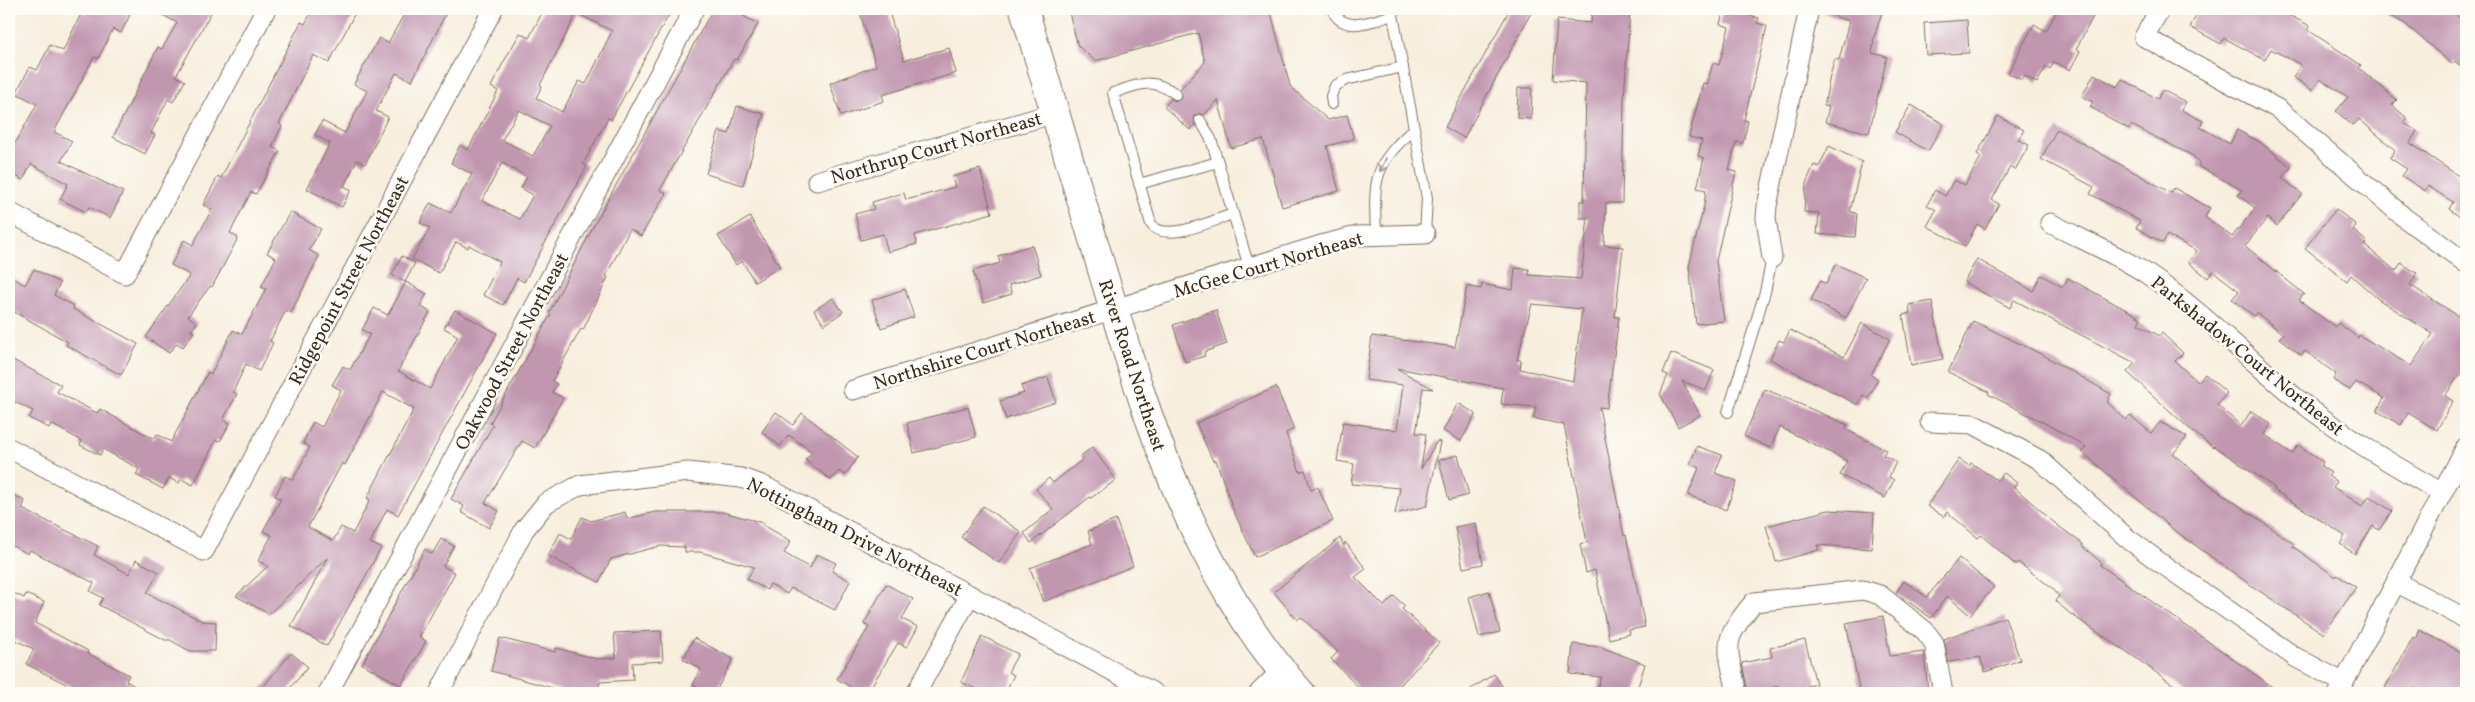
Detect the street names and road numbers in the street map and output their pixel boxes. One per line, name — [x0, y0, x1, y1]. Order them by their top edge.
street label: Northrup Court Northeast — [828, 106, 1046, 192]
street label: Ridgepoint Street Northeast — [283, 171, 416, 390]
street label: McGee Court Northeast — [1170, 226, 1367, 306]
street label: Oakwood Street Northeast — [450, 248, 576, 455]
street label: Parkshadow Court Northeast — [2145, 270, 2349, 443]
street label: River Road Northeast — [1091, 276, 1171, 455]
street label: Northshire Court Northeast — [870, 305, 1099, 397]
street label: Nottingham Drive Northeast — [742, 472, 967, 604]

